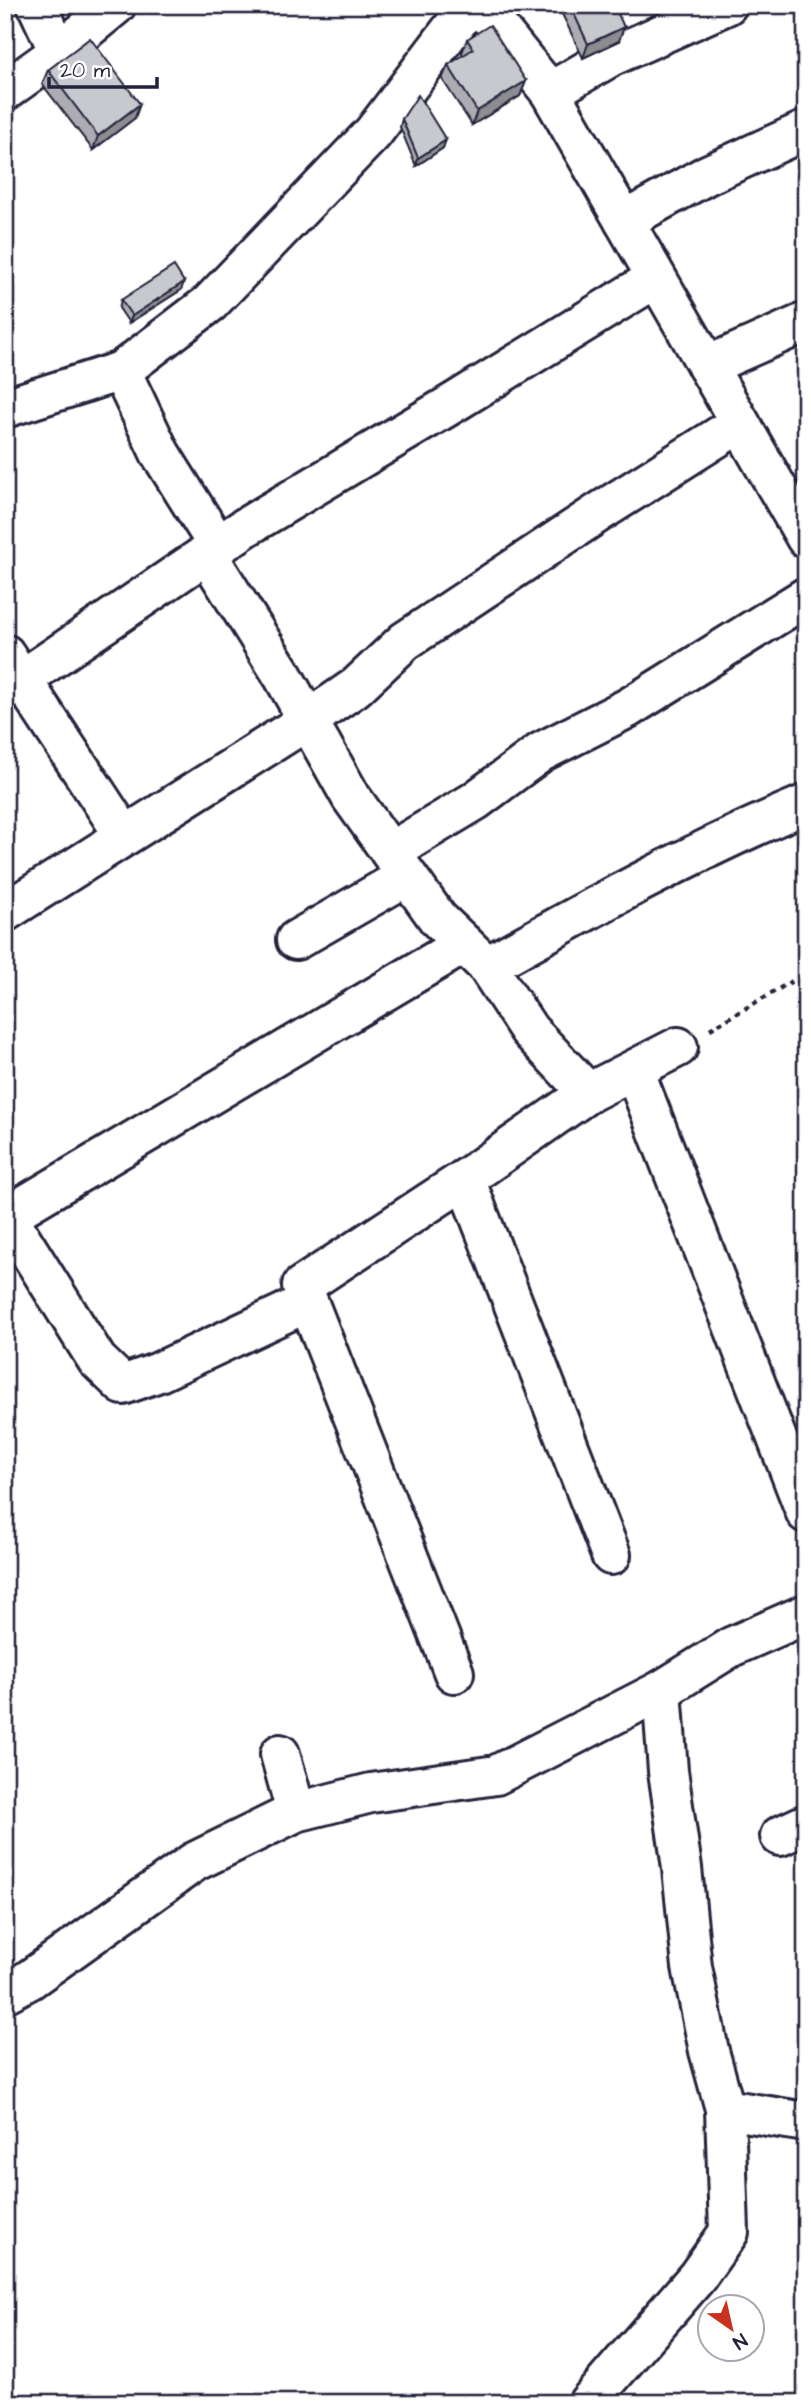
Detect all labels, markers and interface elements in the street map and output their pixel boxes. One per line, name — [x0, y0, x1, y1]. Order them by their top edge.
scale bar — [49, 46, 158, 90]
text: 20 m — [60, 56, 111, 85]
north arrow — [696, 2292, 766, 2362]
text: N — [727, 2326, 752, 2355]

